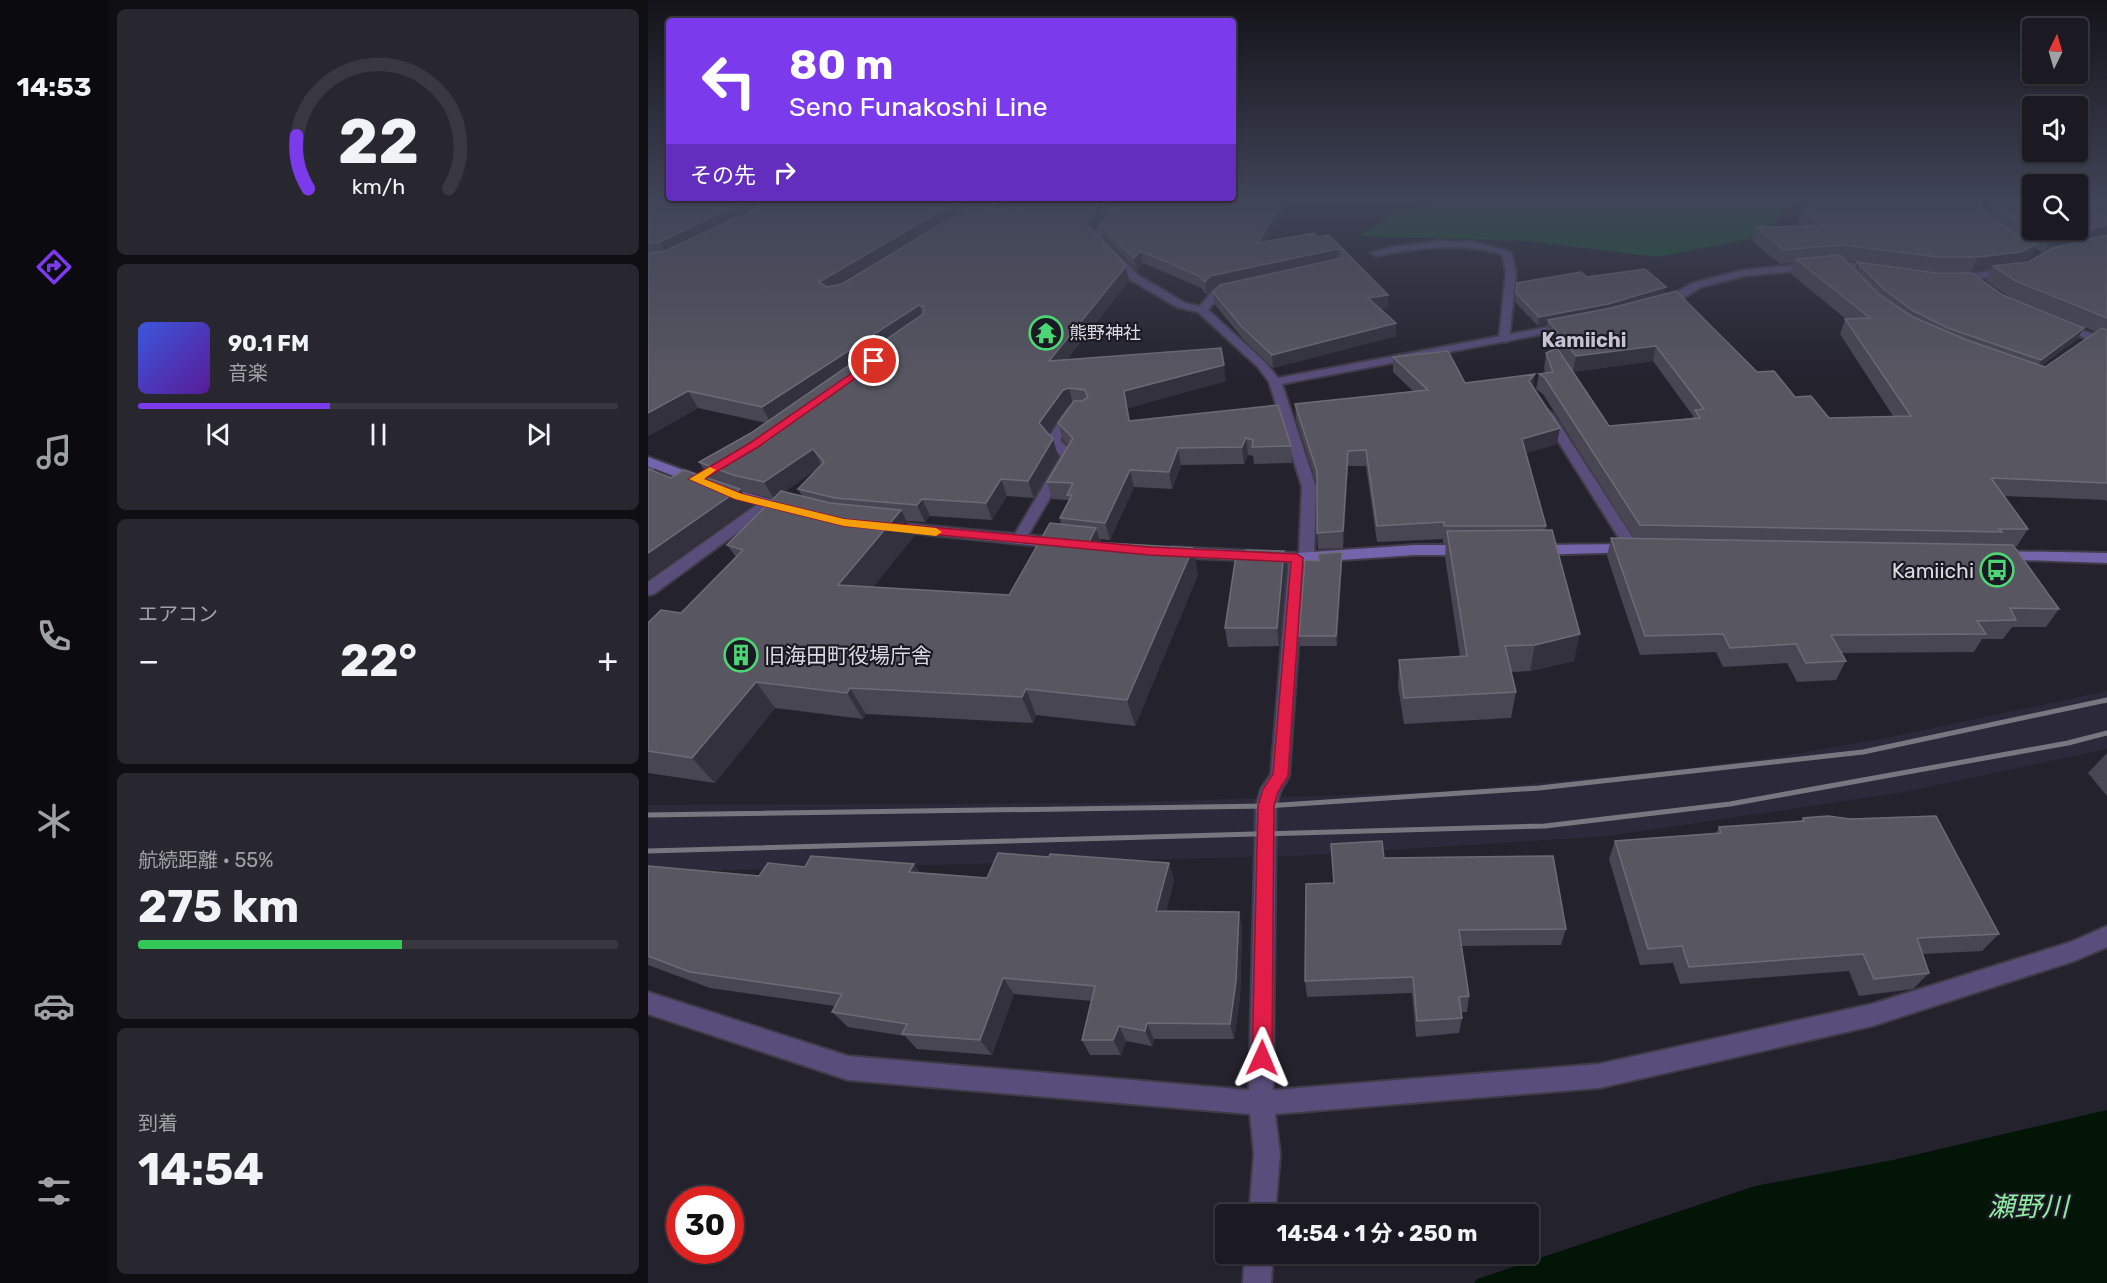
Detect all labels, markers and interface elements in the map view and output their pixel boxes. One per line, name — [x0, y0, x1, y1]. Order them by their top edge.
north arrow — [2022, 18, 2088, 84]
map controls — [2022, 18, 2088, 240]
text: 80 m — [789, 40, 893, 90]
icon: left — [690, 42, 768, 120]
text: 14:53 — [17, 71, 91, 103]
text: Seno Funakoshi Line — [789, 91, 1048, 123]
button: sound — [2022, 96, 2088, 162]
text: 22 — [337, 105, 419, 179]
icon: right — [768, 156, 801, 189]
text: その先 — [690, 162, 756, 189]
text: km/h — [351, 174, 405, 199]
button: search — [2022, 174, 2088, 240]
icon: directions — [33, 246, 75, 288]
temple icon: 熊野神社 — [1028, 315, 1064, 351]
place label: 熊野神社 — [1069, 322, 1141, 344]
district label: Kamiichi — [1541, 328, 1627, 352]
text: 90.1 FM — [228, 330, 309, 357]
pin — [848, 335, 899, 386]
icon: arrive — [857, 344, 890, 377]
text: 音楽 — [228, 361, 268, 385]
icon: previous — [202, 418, 235, 451]
icon: pause — [362, 418, 395, 451]
icon: next — [522, 418, 555, 451]
icon: music — [33, 431, 75, 473]
bus stop icon: Kamiichi — [1979, 552, 2015, 588]
place label: Kamiichi — [1892, 558, 1974, 583]
text: エアコン — [138, 602, 218, 626]
icon: phone — [33, 615, 75, 657]
text: 22° — [340, 634, 417, 687]
building icon: 旧海田町役場庁舎 — [723, 637, 759, 673]
text: − — [138, 641, 159, 680]
text: + — [597, 641, 618, 680]
place label: 旧海田町役場庁舎 — [764, 643, 932, 668]
icon: climate — [33, 800, 75, 842]
text: 航続距離 · 55% — [138, 848, 273, 872]
text: 275 km — [138, 880, 299, 933]
icon: car — [33, 985, 75, 1027]
position arrow — [1230, 1026, 1294, 1090]
text: 到着 — [138, 1111, 178, 1135]
text: 14:54 — [138, 1143, 264, 1196]
icon: filters — [33, 1170, 75, 1212]
speed limit sign: 30 — [666, 1186, 744, 1264]
water label: 瀬野川 — [1988, 1191, 2071, 1223]
text: 14:54 · 1 分 · 250 m — [1277, 1220, 1477, 1247]

